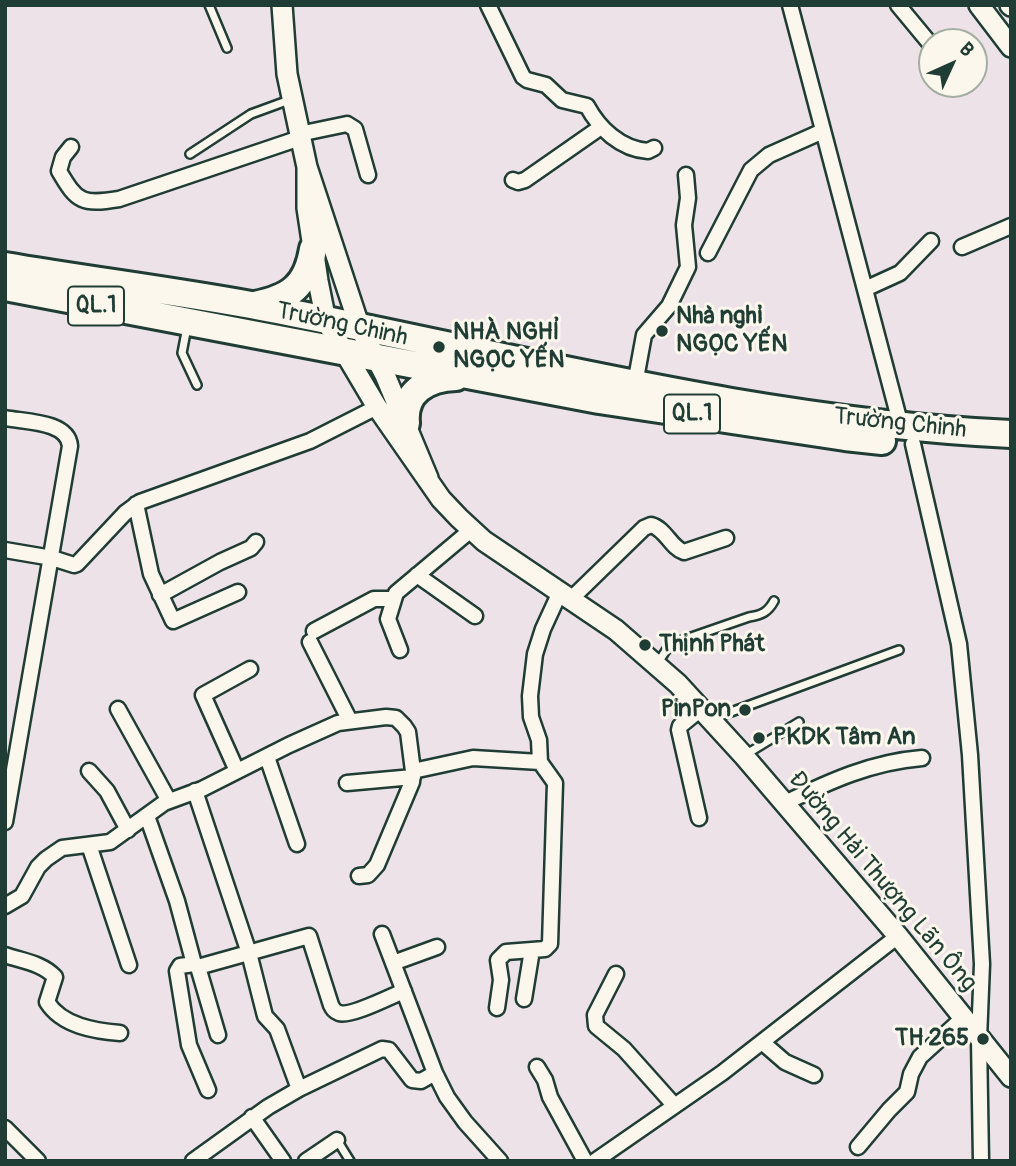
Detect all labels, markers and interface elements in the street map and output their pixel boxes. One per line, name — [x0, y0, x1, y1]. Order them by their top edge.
north arrow — [918, 28, 988, 98]
text: B — [954, 37, 979, 62]
road number: QL.1 — [68, 286, 124, 326]
street label: Trường Chinh — [274, 297, 410, 353]
place label: Nhà nghỉ NGỌC YẾN — [676, 303, 787, 359]
place label: NHÀ NGHỈ NGỌC YẾN — [453, 319, 564, 375]
marker: Nhà nghỉ NGỌC YẾN — [654, 323, 670, 339]
marker: NHÀ NGHỈ NGỌC YẾN — [431, 339, 447, 355]
road number: QL.1 — [664, 394, 720, 434]
street label: Trường Chinh — [832, 403, 968, 445]
place label: Thịnh Phát — [659, 631, 765, 659]
marker: Thịnh Phát — [637, 637, 653, 653]
place label: PinPon — [661, 696, 731, 724]
marker: PinPon — [737, 702, 753, 718]
place label: PKDK Tâm An — [773, 724, 916, 752]
marker: PKDK Tâm An — [751, 730, 767, 746]
street label: Đường Hải Thượng Lãn Ông — [782, 766, 982, 998]
place label: TH 265 — [895, 1025, 969, 1053]
marker: TH 265 — [975, 1031, 991, 1047]

